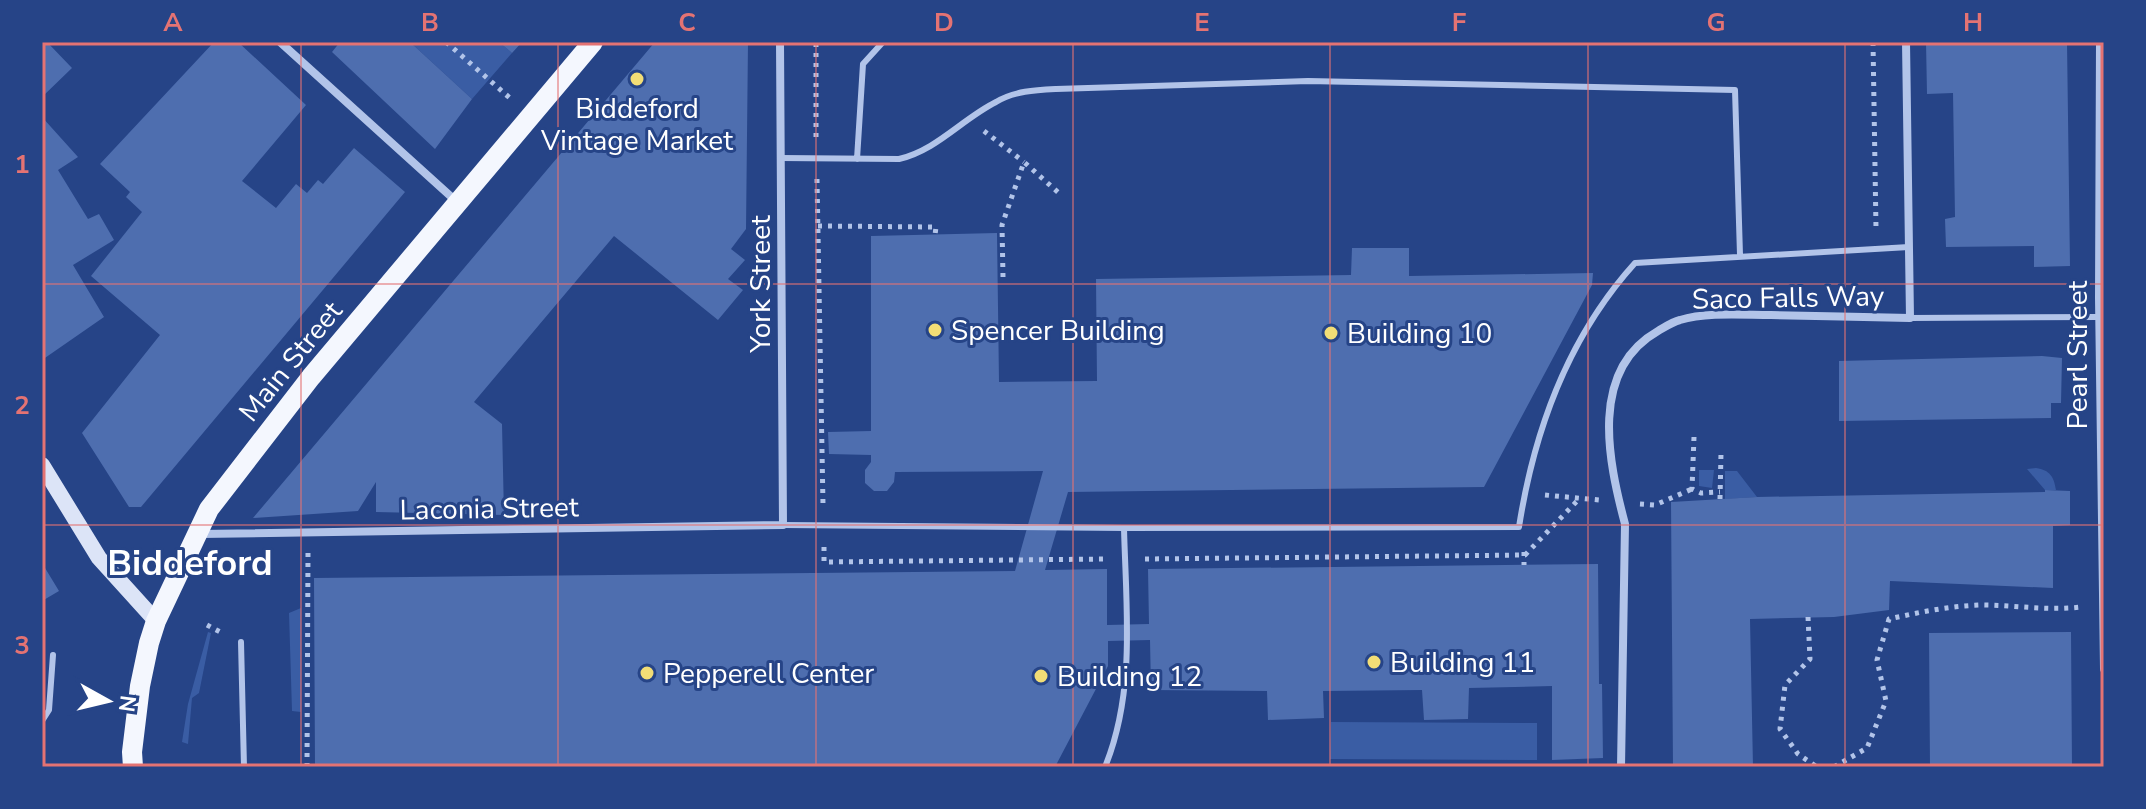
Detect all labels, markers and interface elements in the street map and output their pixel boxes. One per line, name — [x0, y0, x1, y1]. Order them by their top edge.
text: A — [163, 5, 183, 40]
text: B — [421, 5, 439, 40]
text: C — [678, 5, 696, 40]
text: D — [934, 5, 954, 40]
text: E — [1194, 5, 1210, 40]
text: F — [1452, 5, 1466, 40]
text: G — [1706, 5, 1726, 40]
text: H — [1963, 5, 1983, 40]
marker: Biddeford Vintage Market — [628, 70, 646, 88]
place label: Biddeford Vintage Market — [540, 90, 733, 160]
text: 1 — [14, 147, 30, 182]
street label: York Street — [742, 215, 780, 354]
street label: Saco Falls Way — [1691, 277, 1885, 319]
street label: Pearl Street — [2059, 280, 2097, 429]
street label: Main Street — [230, 293, 351, 430]
place label: Spencer Building — [951, 312, 1165, 350]
place label: Building 10 — [1347, 315, 1492, 353]
marker: Spencer Building — [926, 321, 944, 339]
marker: Building 10 — [1322, 324, 1340, 342]
text: 2 — [14, 388, 30, 423]
street label: Laconia Street — [399, 488, 579, 530]
district label: Biddeford — [107, 539, 273, 588]
text: 3 — [14, 628, 30, 663]
place label: Building 11 — [1390, 644, 1535, 682]
marker: Building 11 — [1365, 653, 1383, 671]
place label: Pepperell Center — [663, 655, 874, 693]
place label: Building 12 — [1057, 658, 1202, 696]
north arrow — [68, 661, 148, 741]
marker: Pepperell Center — [638, 664, 656, 682]
marker: Building 12 — [1032, 667, 1050, 685]
text: N — [111, 693, 143, 714]

